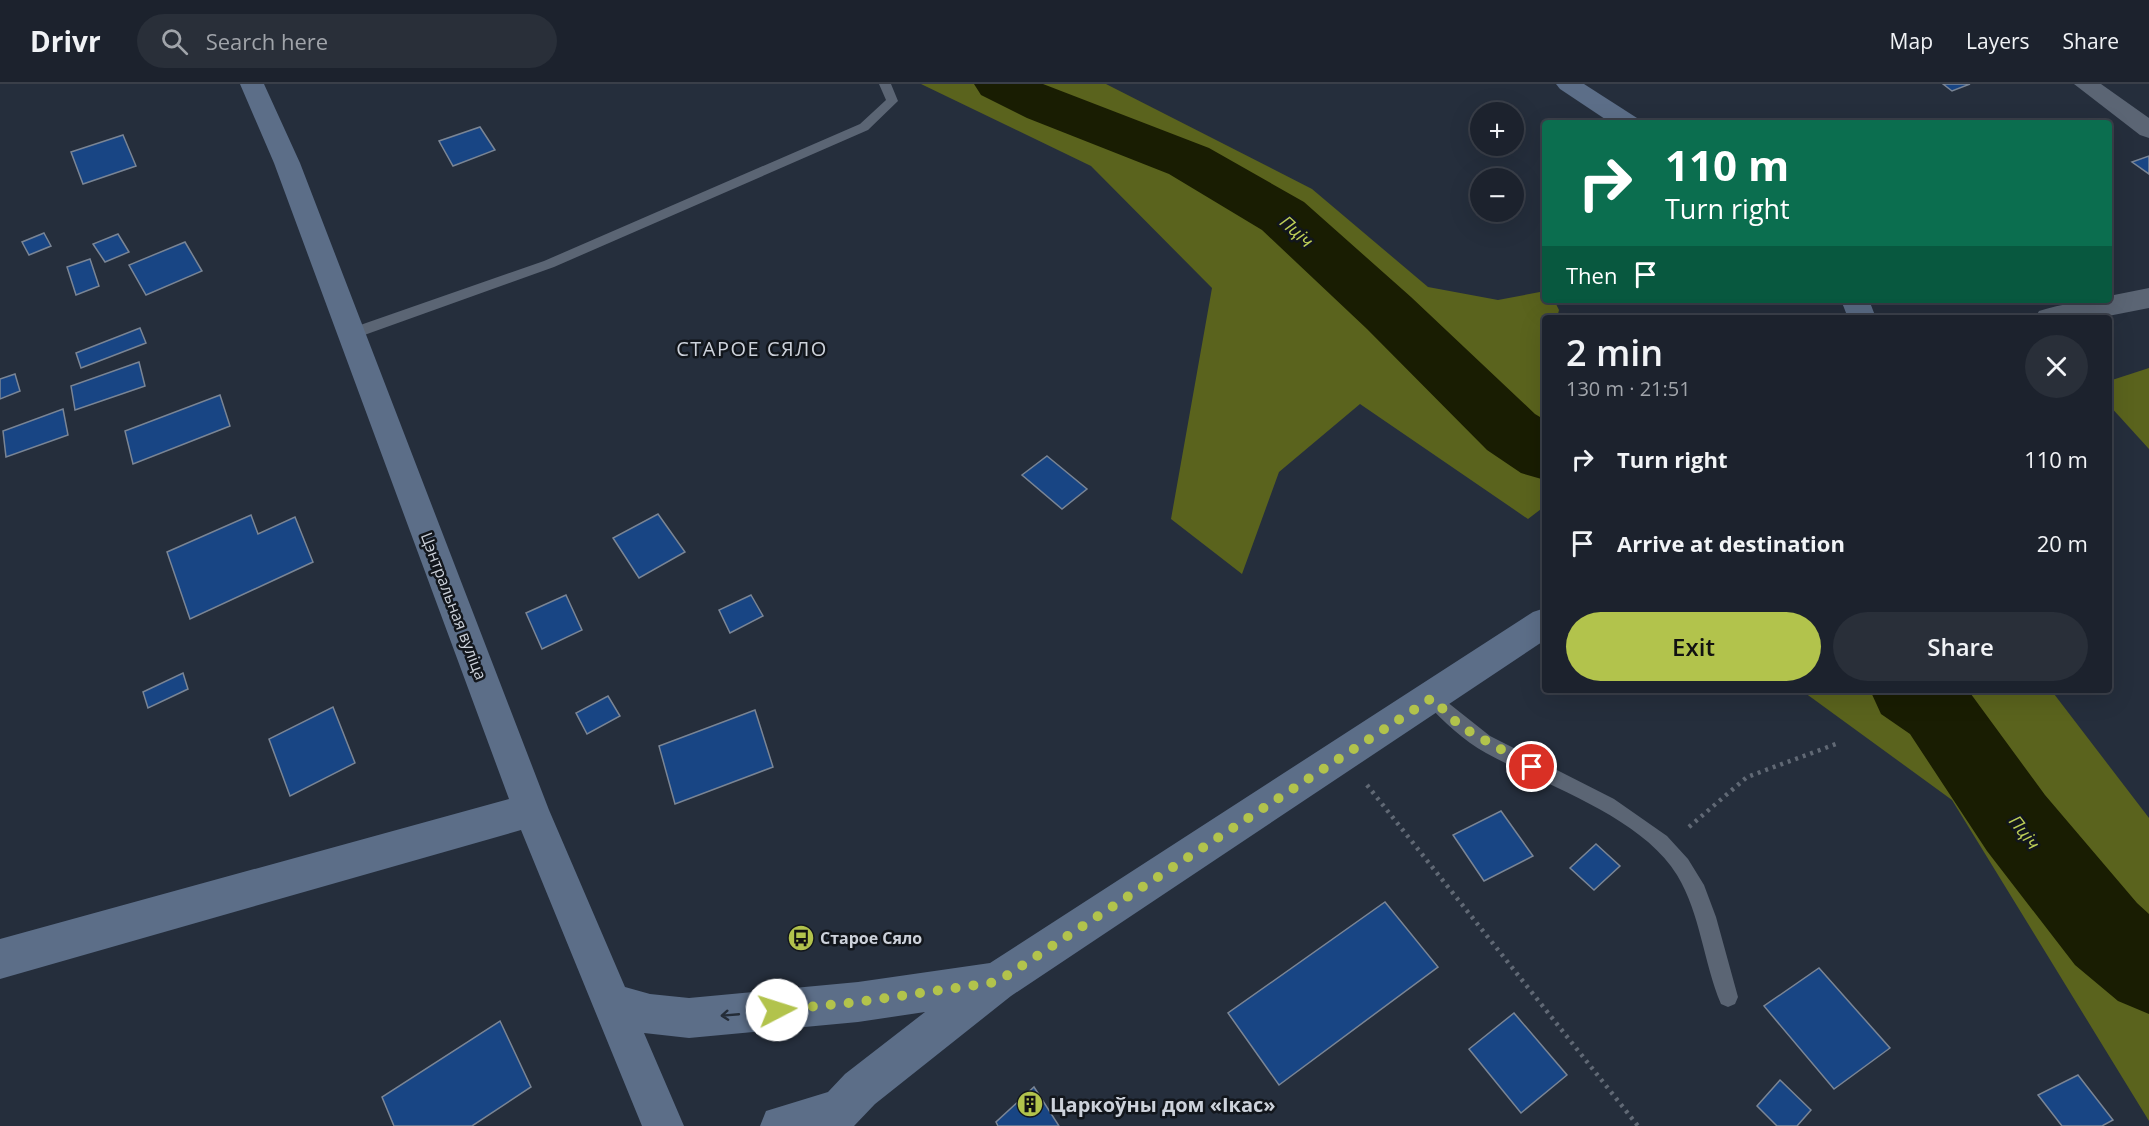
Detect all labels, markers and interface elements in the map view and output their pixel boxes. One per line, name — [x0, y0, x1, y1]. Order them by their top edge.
search box — [137, 14, 557, 68]
text: Drivr — [30, 22, 101, 60]
icon: search — [158, 25, 191, 58]
text: Search here — [206, 26, 328, 56]
text: Map — [1890, 27, 1933, 55]
text: Layers — [1966, 27, 2030, 55]
text: Share — [2063, 27, 2119, 55]
map controls — [1470, 102, 1524, 222]
button: + — [1470, 102, 1524, 156]
text: 110 m — [1665, 136, 1789, 193]
icon: right — [1566, 144, 1644, 222]
button: − — [1470, 168, 1524, 222]
text: Turn right — [1665, 190, 1790, 227]
water label: Пціч — [1275, 210, 1319, 252]
icon: arrive — [1629, 258, 1662, 291]
text: Then — [1566, 260, 1617, 290]
text: 2 min — [1566, 328, 1663, 377]
district label: СТАРОЕ СЯЛО — [676, 335, 828, 362]
button: close — [2025, 335, 2088, 398]
text: 130 m · 21:51 — [1566, 375, 1691, 402]
icon: right — [1566, 443, 1599, 476]
text: Turn right — [1617, 444, 1728, 474]
text: 110 m — [2024, 444, 2088, 474]
icon: arrive — [1566, 527, 1599, 560]
text: Arrive at destination — [1617, 528, 1845, 558]
text: 20 m — [2037, 528, 2088, 558]
street label: Цэнтральная вуліца — [416, 529, 492, 683]
button: Exit — [1566, 612, 1821, 681]
button: Share — [1833, 612, 2088, 681]
pin — [1506, 741, 1557, 792]
icon: arrive — [1515, 750, 1548, 783]
water label: Пціч — [2004, 810, 2046, 854]
bus stop icon: Старое Сяло — [786, 923, 816, 953]
place label: Старое Сяло — [820, 927, 922, 949]
position arrow — [745, 978, 809, 1042]
one-way arrow — [721, 1010, 741, 1021]
building icon: Царкоўны дом «Ікас» — [1015, 1089, 1045, 1119]
place label: Царкоўны дом «Ікас» — [1050, 1091, 1276, 1118]

